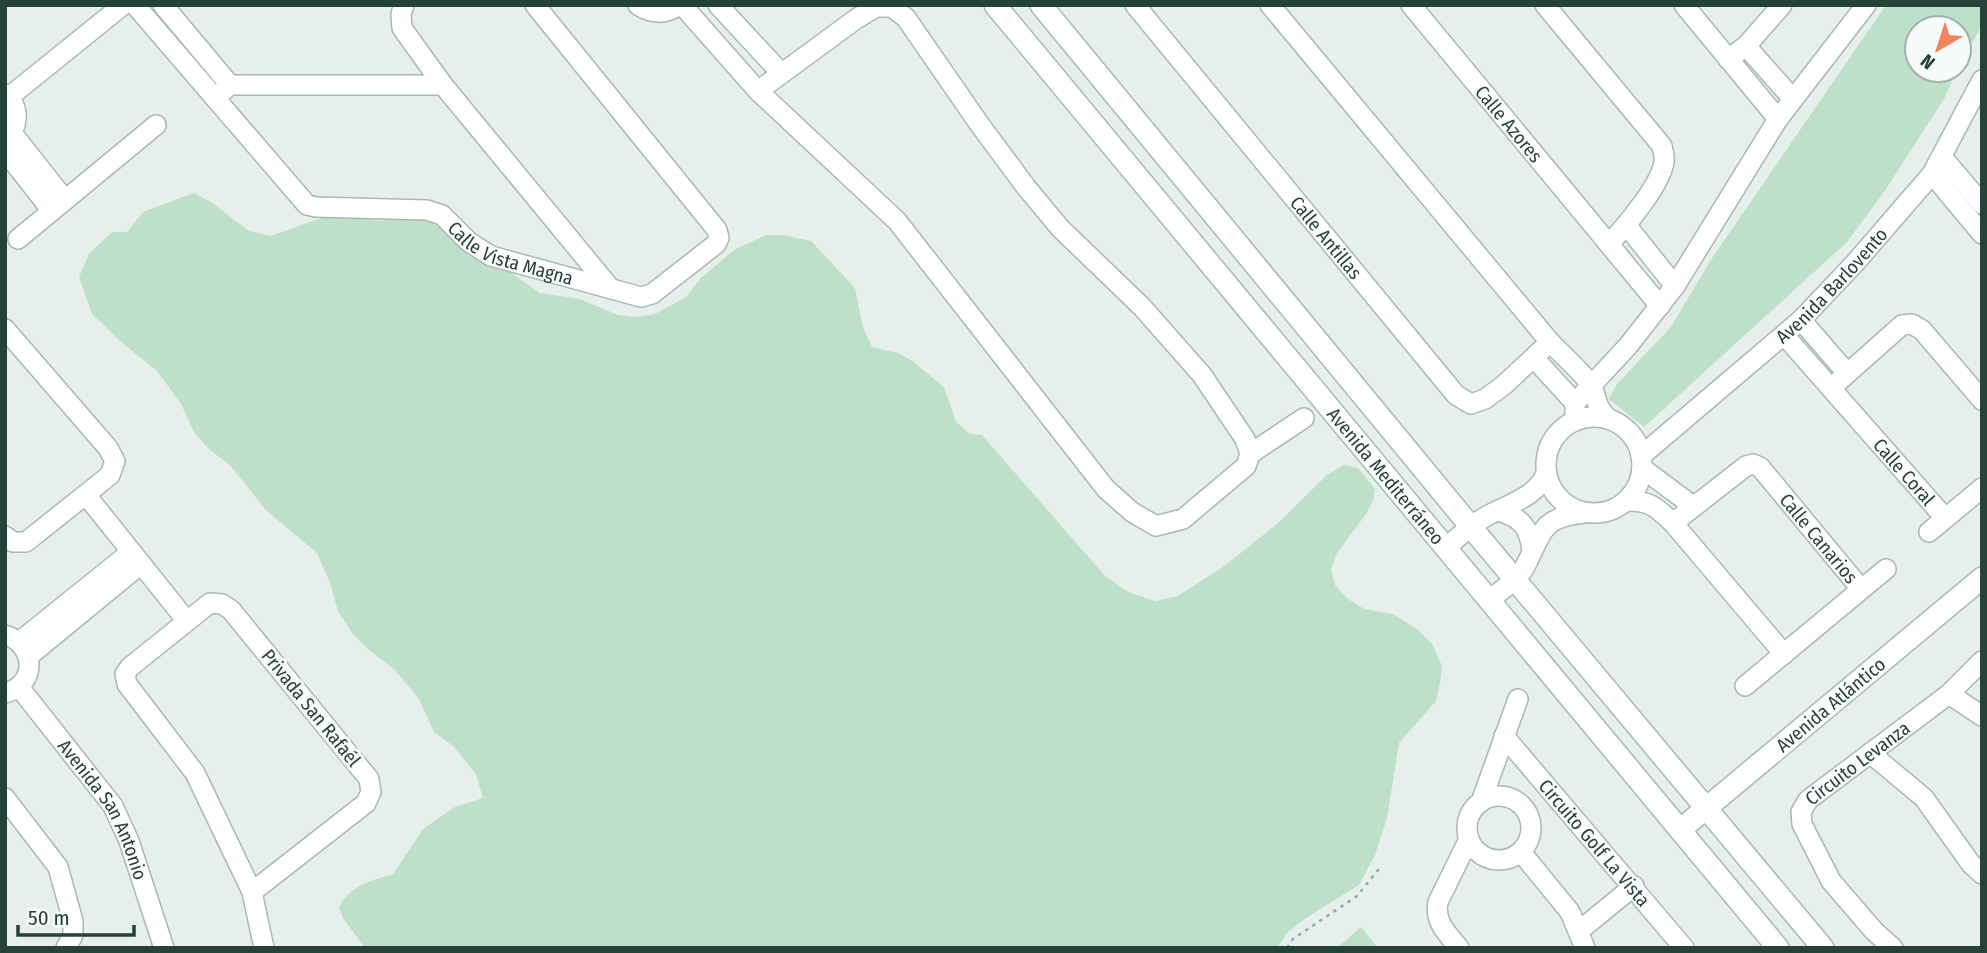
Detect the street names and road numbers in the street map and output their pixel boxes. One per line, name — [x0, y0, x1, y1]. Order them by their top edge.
street label: Calle Azores — [1471, 80, 1548, 167]
street label: Calle Antillas — [1285, 191, 1367, 284]
street label: Calle Vista Magna — [443, 216, 576, 289]
street label: Avenida Barlovento — [1771, 223, 1892, 348]
street label: Avenida Mediterráneo — [1322, 403, 1449, 549]
street label: Calle Coral — [1869, 433, 1940, 510]
street label: Calle Canarios — [1775, 489, 1863, 588]
street label: Privada San Rafaél — [257, 645, 365, 771]
street label: Avenida Atlántico — [1771, 652, 1890, 757]
street label: Circuito Levanza — [1800, 716, 1914, 810]
street label: Avenida San Antonio — [53, 735, 152, 883]
street label: Circuito Golf La Vista — [1534, 774, 1655, 911]

